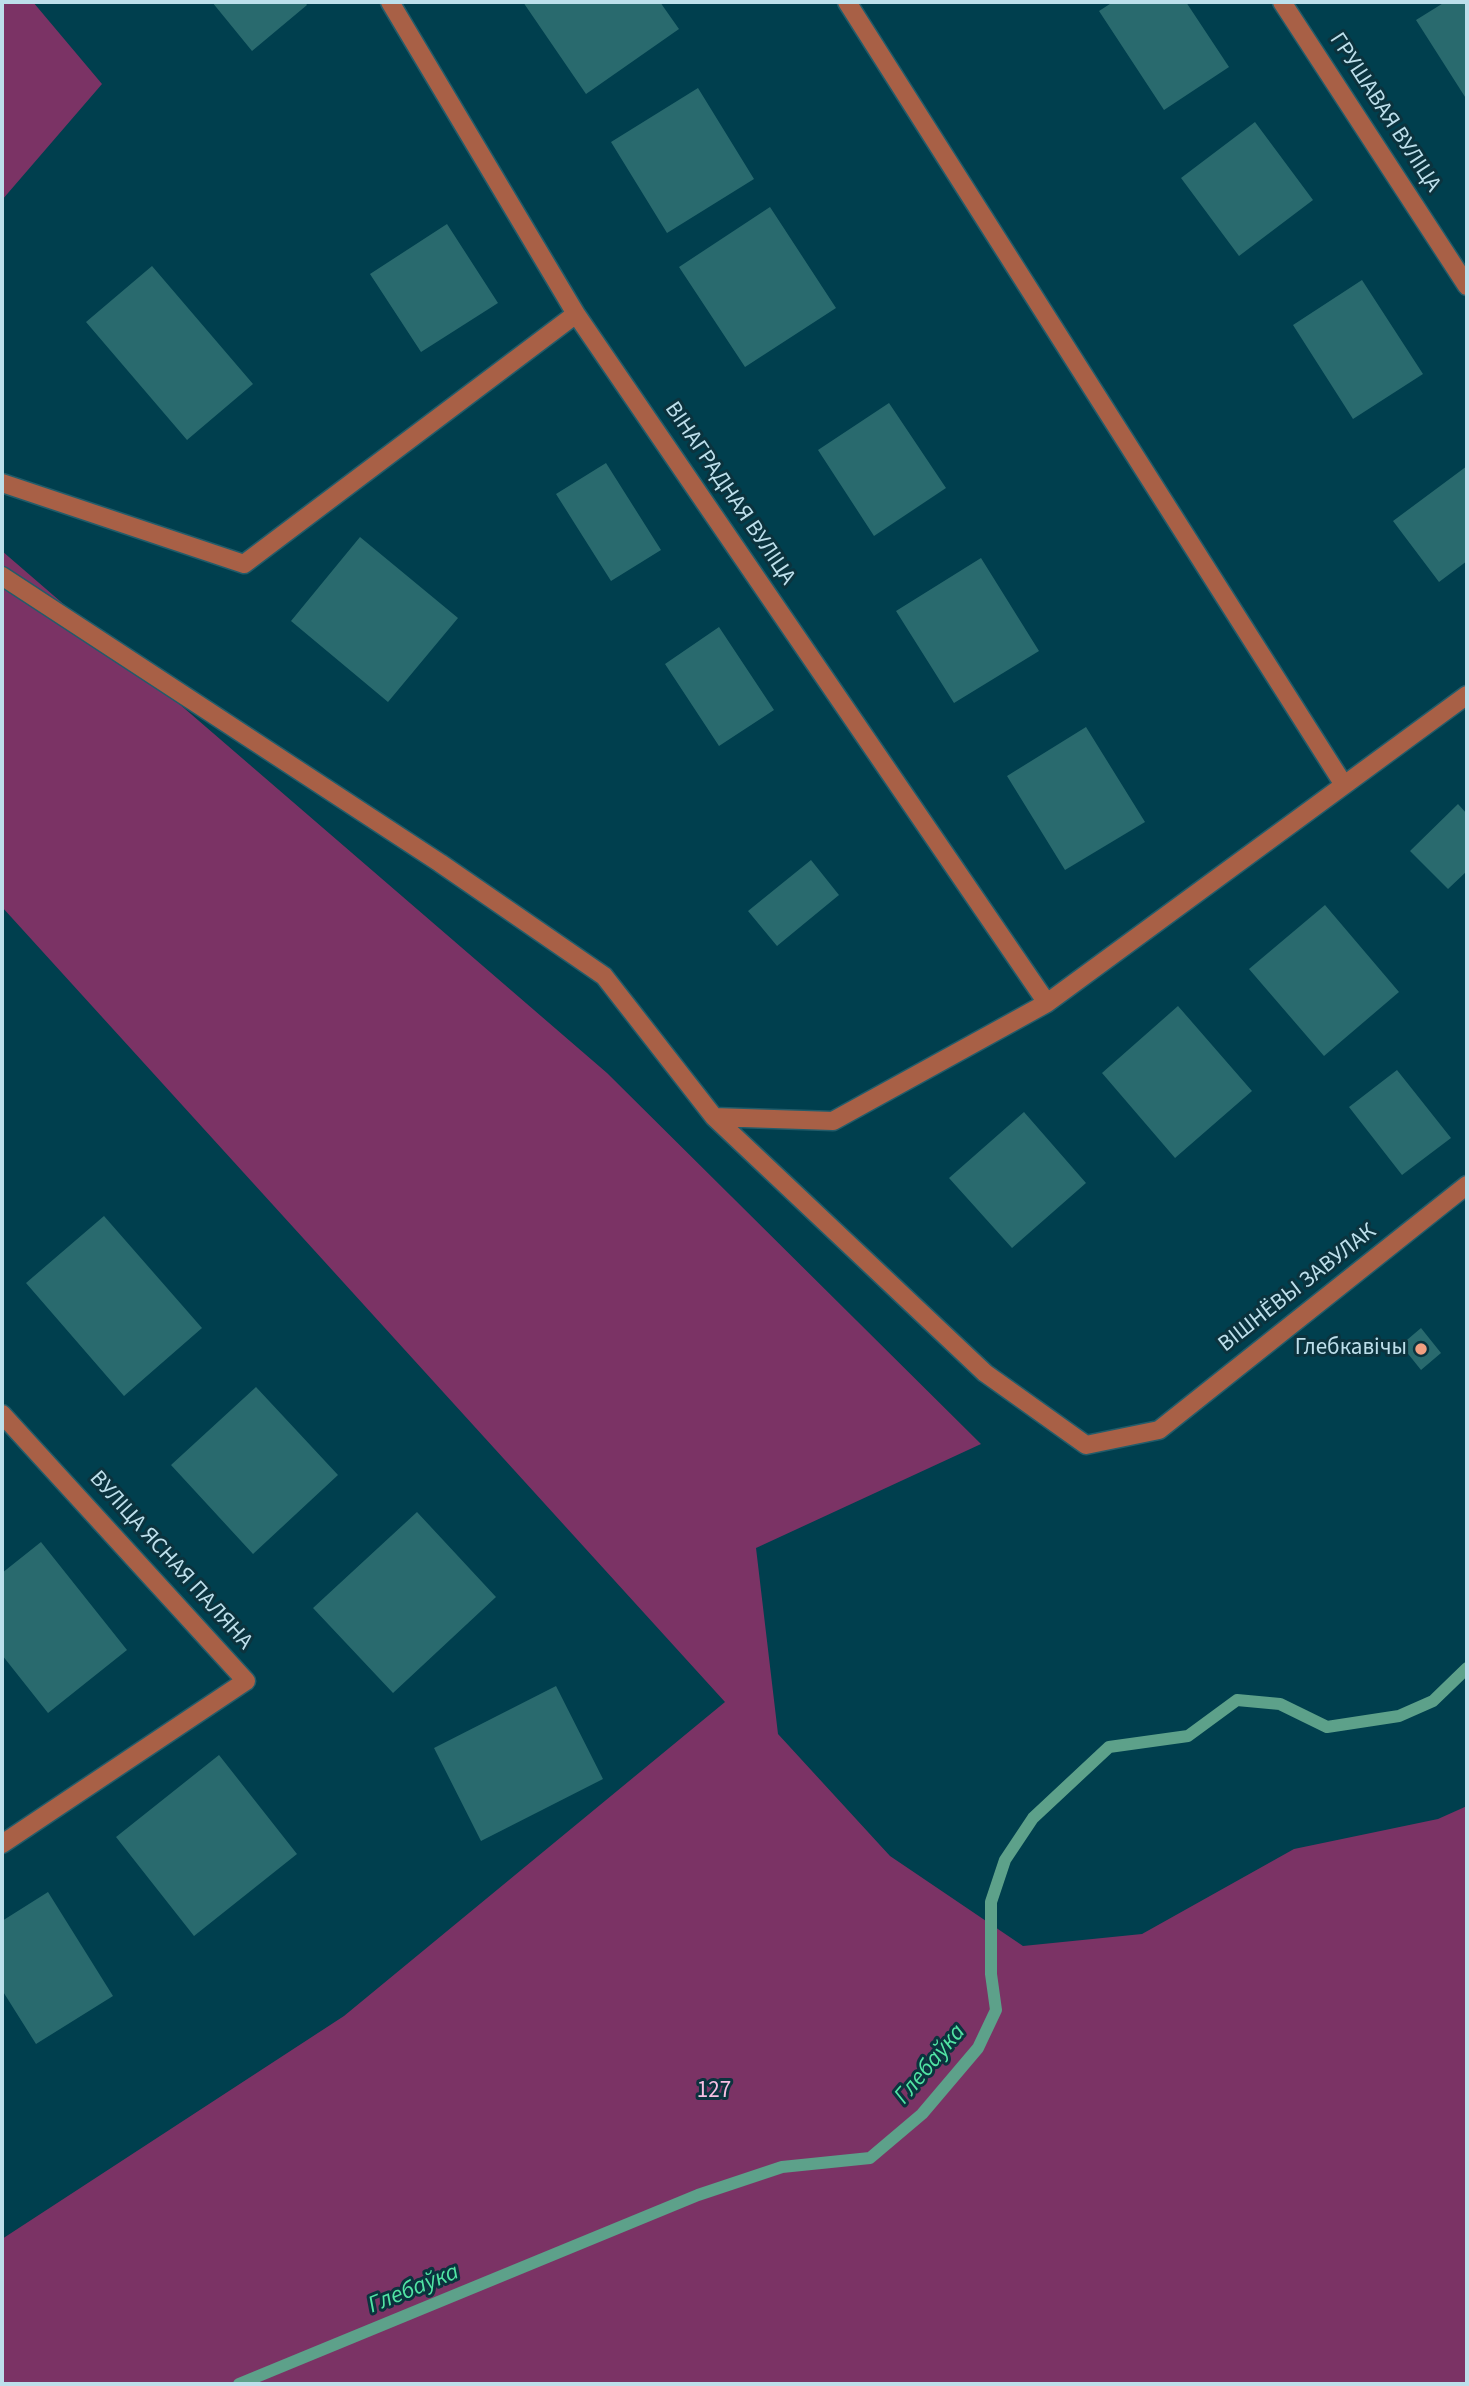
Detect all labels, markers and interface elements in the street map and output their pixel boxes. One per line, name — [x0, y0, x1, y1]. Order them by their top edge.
street label: ГРУШАВАЯ ВУЛІЦА — [1322, 28, 1446, 198]
street label: ВІНАГРАДНАЯ ВУЛІЦА — [658, 397, 800, 591]
street label: ВІШНЁВЫ ЗАВУЛАК — [1214, 1219, 1382, 1359]
place label: Глебкавічы — [1295, 1335, 1407, 1363]
marker: Глебкавічы — [1413, 1341, 1429, 1357]
street label: ВУЛІЦА ЯСНАЯ ПАЛЯНА — [82, 1466, 258, 1656]
water label: Глебаўка — [889, 2019, 973, 2111]
park label: 127 — [697, 2078, 731, 2106]
water label: Глебаўка — [364, 2259, 464, 2321]

